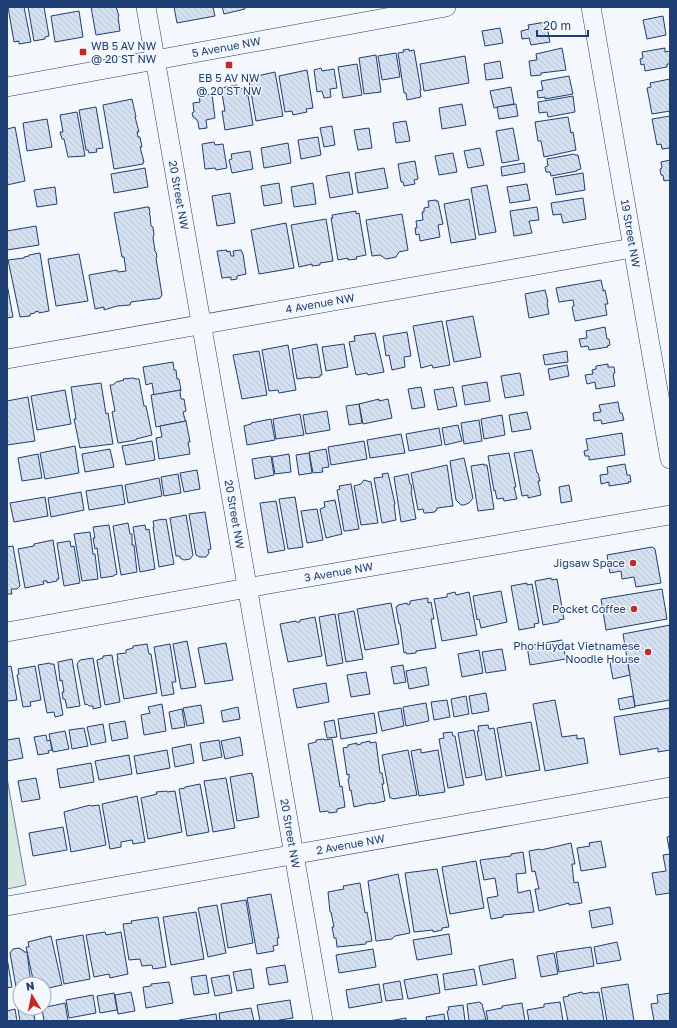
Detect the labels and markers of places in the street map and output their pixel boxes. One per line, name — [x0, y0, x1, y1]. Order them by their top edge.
place label: WB 5 AV NW @ 20 ST NW — [91, 39, 157, 65]
marker: WB 5 AV NW @ 20 ST NW — [78, 47, 88, 57]
marker: EB 5 AV NW @ 20 ST NW — [224, 60, 234, 70]
place label: EB 5 AV NW @ 20 ST NW — [196, 71, 262, 97]
place label: Jigsaw Space — [553, 556, 625, 569]
marker: Jigsaw Space — [628, 558, 638, 568]
place label: Pocket Coffee — [552, 602, 626, 615]
marker: Pocket Coffee — [629, 604, 639, 614]
place label: Pho Huydat Vietnamese Noodle House — [513, 639, 640, 665]
marker: Pho Huydat Vietnamese Noodle House — [643, 647, 653, 657]

